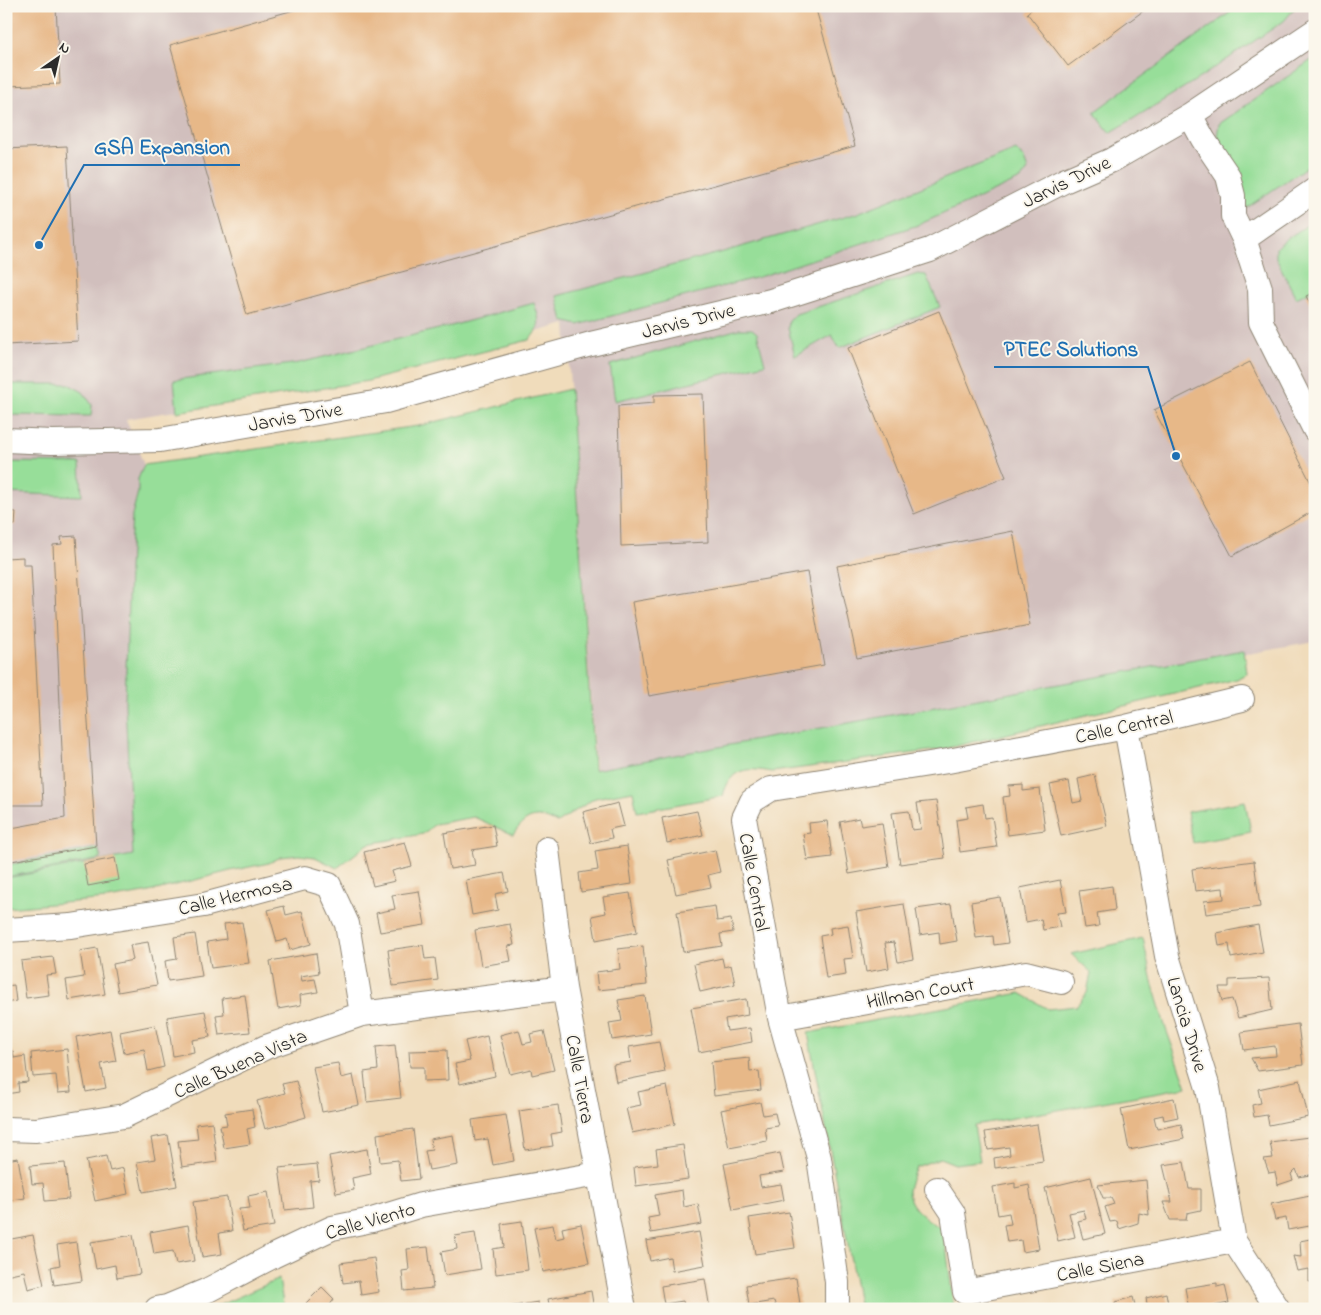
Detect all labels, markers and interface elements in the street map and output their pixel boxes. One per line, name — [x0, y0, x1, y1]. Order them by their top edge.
north arrow — [32, 32, 82, 82]
text: N — [55, 37, 74, 60]
callout: GSA Expansion — [84, 129, 240, 165]
text: GSA Expansion — [94, 134, 230, 164]
street label: Jarvis Drive — [1018, 149, 1116, 217]
street label: Jarvis Drive — [639, 297, 738, 348]
callout: PTEC Solutions — [994, 331, 1148, 367]
text: PTEC Solutions — [1004, 336, 1139, 366]
street label: Jarvis Drive — [246, 396, 345, 441]
street label: Calle Central — [1073, 704, 1176, 753]
street label: Calle Central — [730, 831, 775, 934]
street label: Calle Hermosa — [176, 870, 295, 925]
street label: Hillman Court — [864, 971, 977, 1018]
street label: Lancia Drive — [1157, 974, 1214, 1076]
street label: Calle Buena Vista — [170, 1023, 313, 1108]
street label: Calle Tierra — [556, 1033, 601, 1126]
street label: Calle Viento — [322, 1196, 419, 1249]
street label: Calle Siena — [1054, 1246, 1147, 1291]

